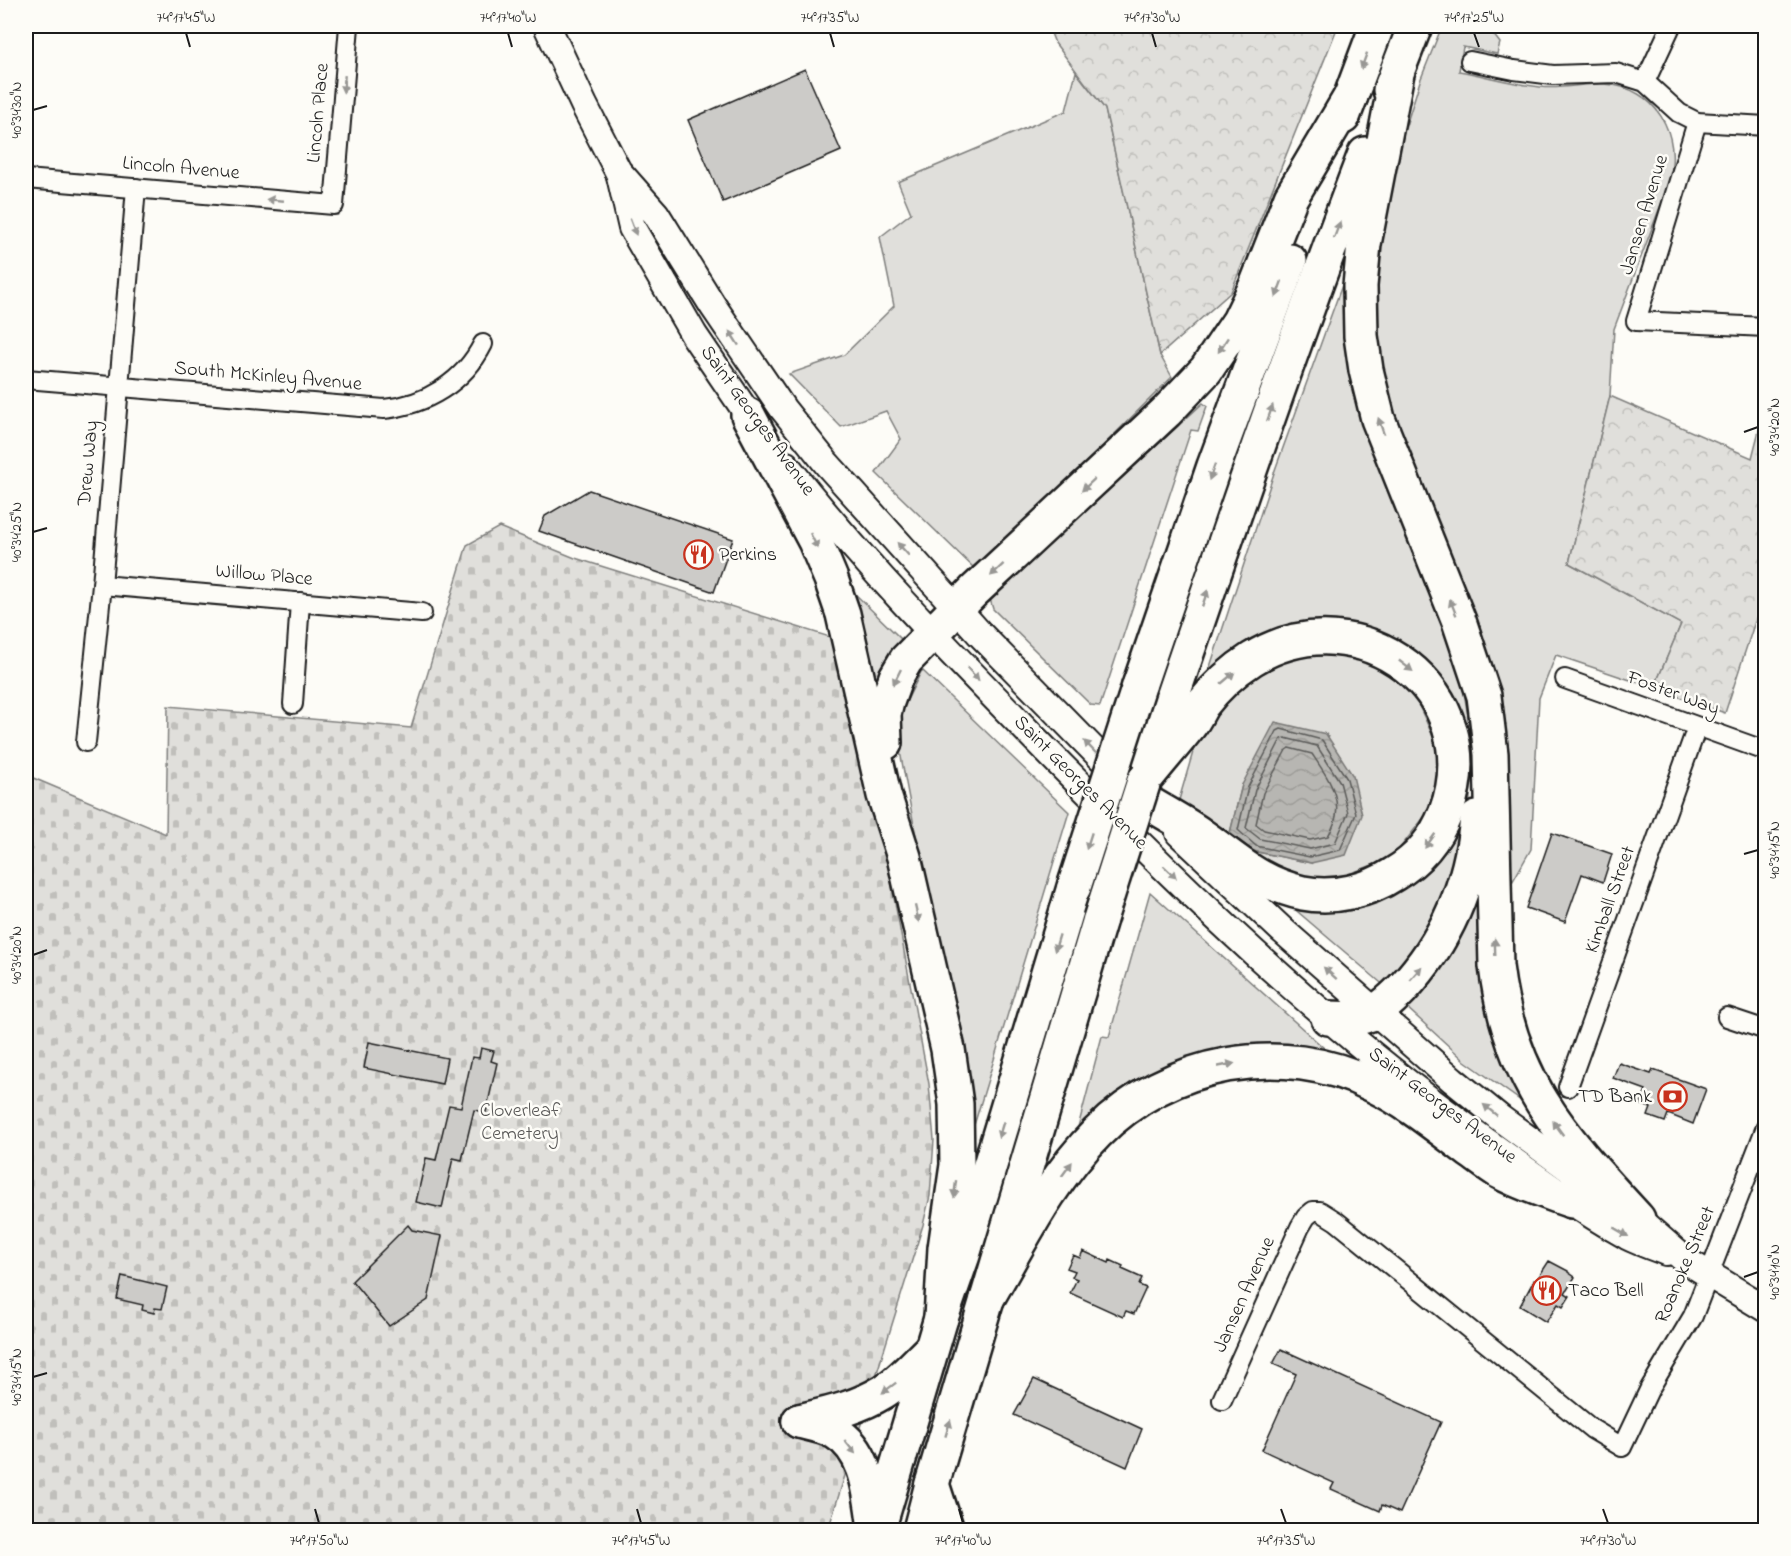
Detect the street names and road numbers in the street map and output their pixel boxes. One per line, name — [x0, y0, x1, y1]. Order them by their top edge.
street label: Lincoln Place — [300, 62, 338, 164]
street label: Lincoln Avenue — [121, 149, 241, 189]
street label: Jansen Avenue — [1613, 151, 1677, 279]
street label: Saint Georges Avenue — [692, 340, 822, 503]
street label: South McKinley Avenue — [173, 354, 363, 400]
street label: Drew Way — [71, 419, 107, 508]
street label: Willow Place — [214, 557, 314, 595]
street label: Foster Way — [1622, 664, 1723, 724]
street label: Saint Georges Avenue — [1005, 709, 1154, 858]
street label: Kimball Street — [1578, 842, 1644, 958]
street label: Saint Georges Avenue — [1361, 1040, 1523, 1173]
street label: Roanoke Street — [1648, 1202, 1724, 1328]
street label: Jansen Avenue — [1206, 1232, 1284, 1358]

